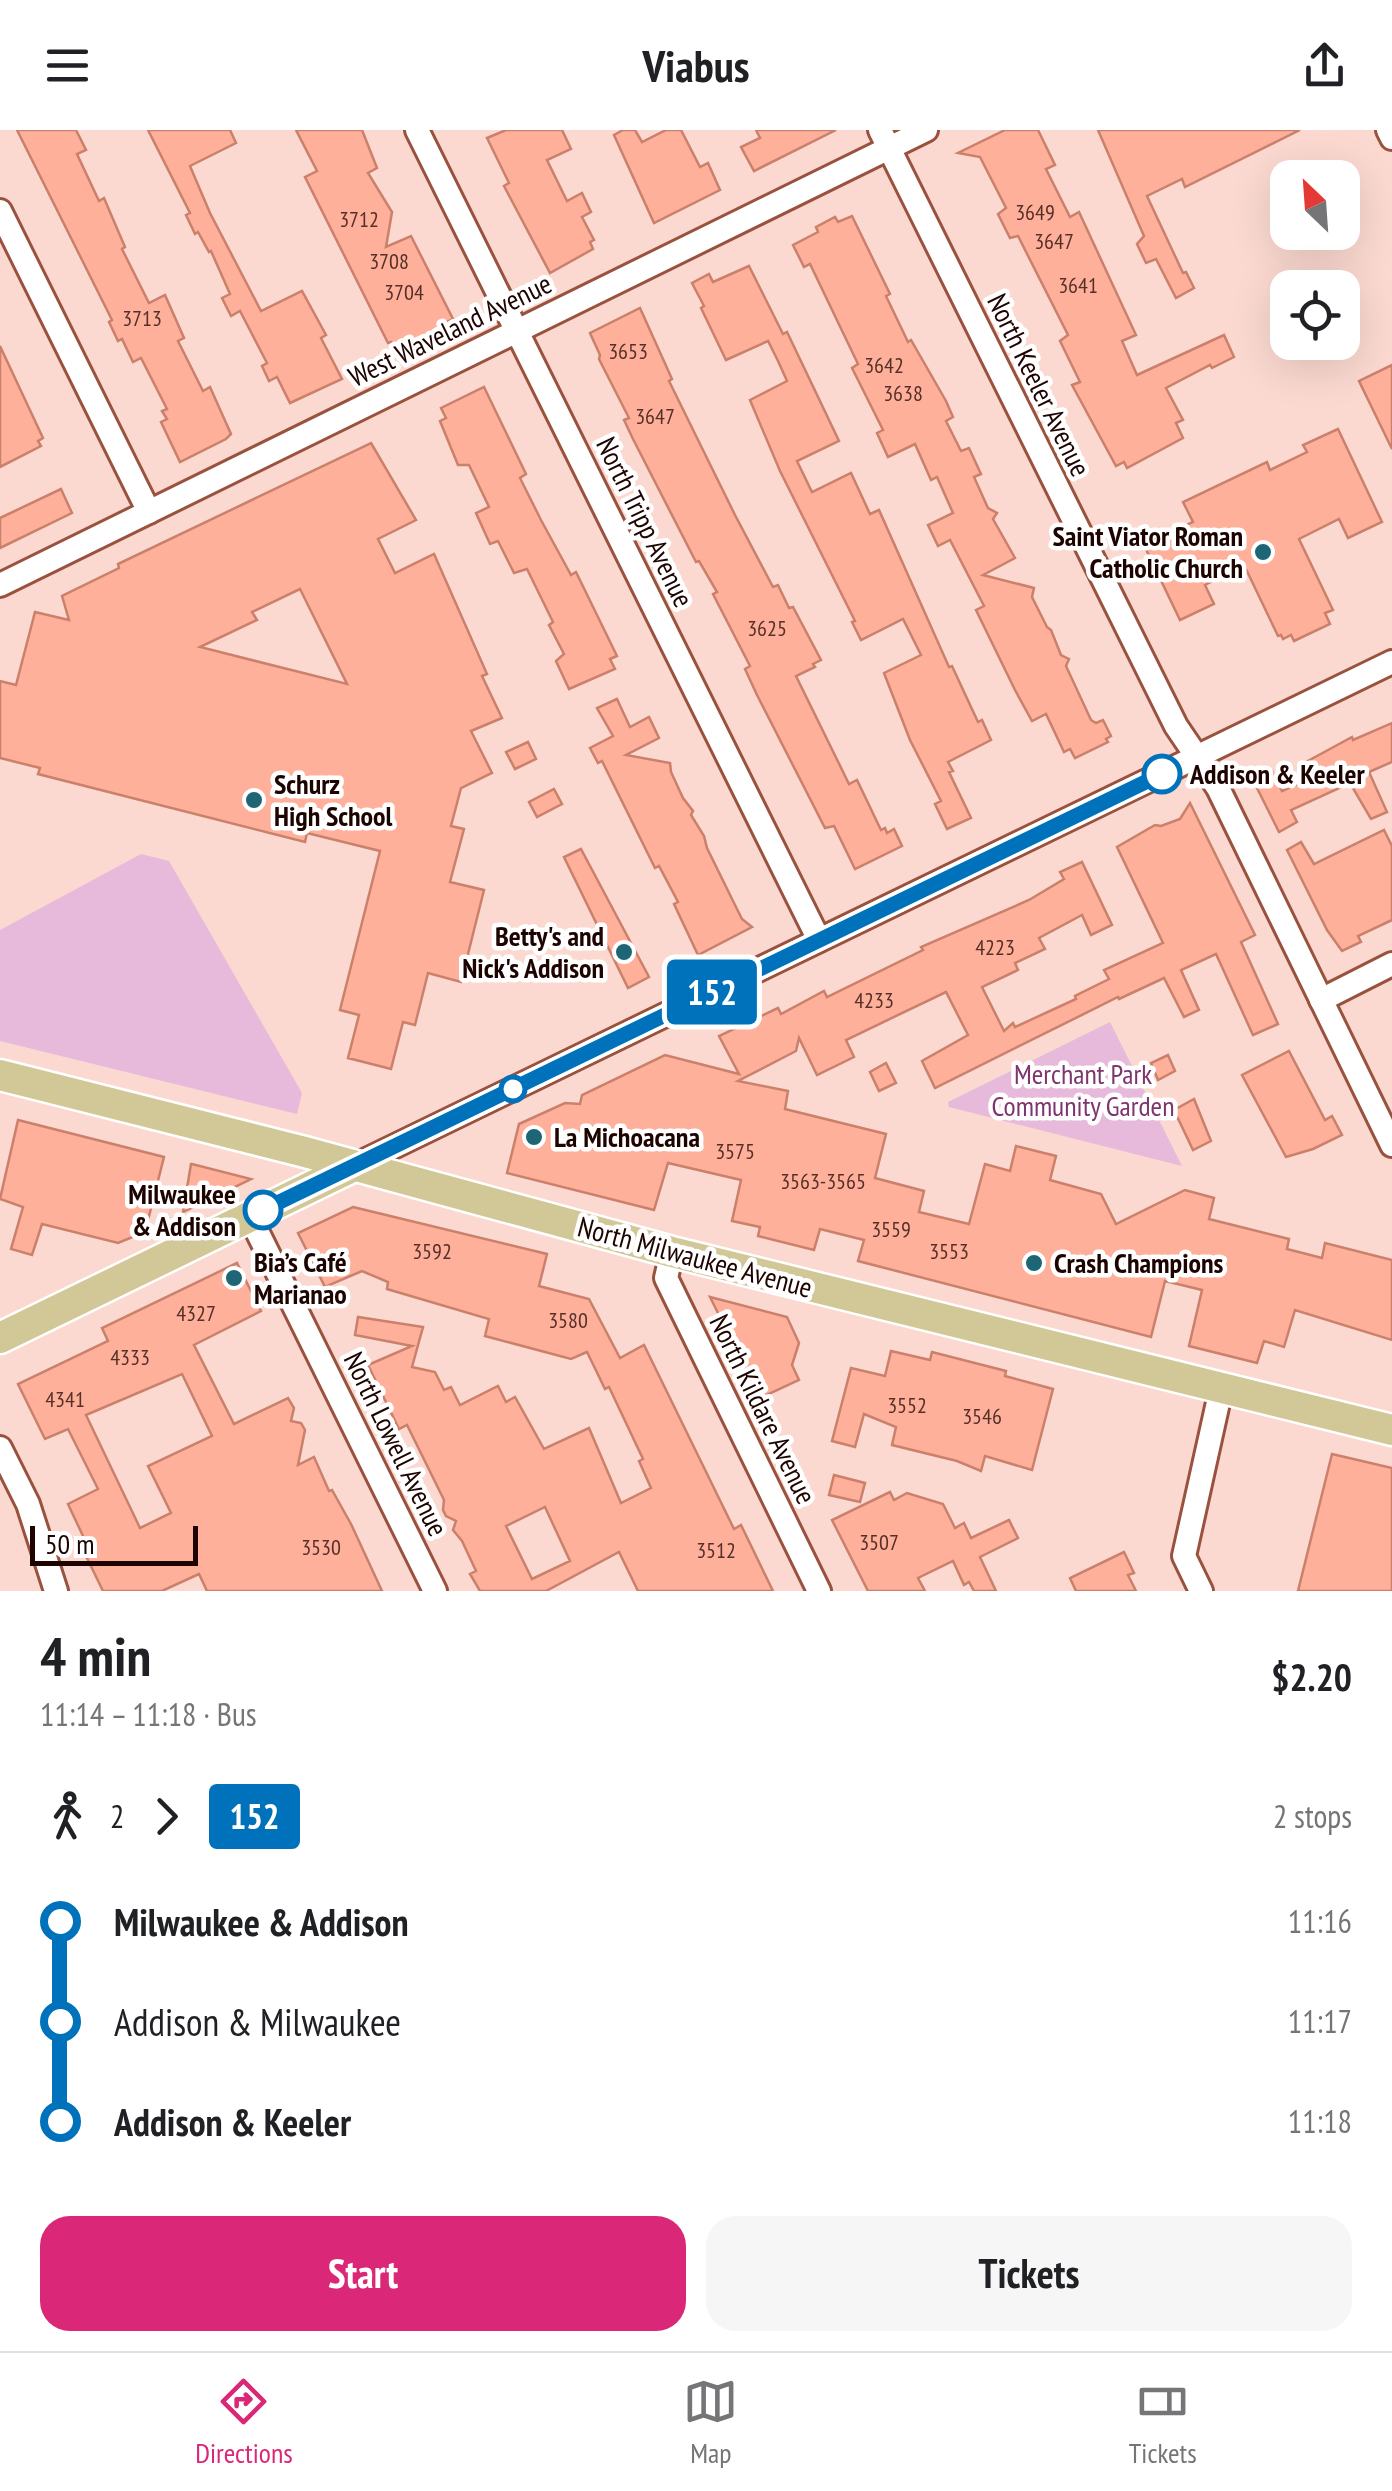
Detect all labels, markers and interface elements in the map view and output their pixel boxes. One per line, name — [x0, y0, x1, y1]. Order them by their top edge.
text: Viabus — [642, 36, 750, 94]
icon: menu — [40, 38, 95, 93]
icon: share — [1297, 38, 1352, 93]
north arrow — [1270, 160, 1360, 250]
map controls — [1270, 160, 1360, 360]
house number: 3649 — [1015, 198, 1055, 226]
house number: 3712 — [339, 205, 379, 233]
house number: 3647 — [1034, 227, 1074, 255]
house number: 3708 — [369, 247, 409, 275]
street label: West Waveland Avenue — [342, 264, 558, 395]
button: locate — [1270, 270, 1360, 360]
house number: 3641 — [1058, 271, 1098, 299]
house number: 3704 — [384, 278, 424, 306]
street label: North Keeler Avenue — [979, 287, 1100, 482]
house number: 3713 — [122, 304, 162, 332]
house number: 3653 — [608, 337, 648, 365]
house number: 3642 — [864, 351, 904, 379]
house number: 3638 — [883, 379, 923, 407]
house number: 3647 — [635, 402, 675, 430]
street label: North Tripp Avenue — [588, 431, 703, 613]
place label: Saint Viator Roman Catholic Church — [1052, 517, 1243, 586]
marker: Saint Viator Roman Catholic Church — [1252, 541, 1274, 563]
house number: 3625 — [747, 614, 787, 642]
marker: Addison & Keeler — [1143, 755, 1181, 793]
place label: Addison & Keeler — [1189, 755, 1366, 792]
place label: Schurz High School — [274, 765, 393, 834]
marker: Schurz High School — [243, 789, 265, 811]
place label: Betty's and Nick's Addison — [462, 917, 604, 986]
house number: 4223 — [975, 933, 1015, 961]
marker: Betty's and Nick's Addison — [613, 941, 635, 963]
line badge: 152 — [654, 960, 770, 1024]
text: 152 — [687, 969, 737, 1015]
house number: 4233 — [854, 986, 894, 1014]
park label: Merchant Park Community Garden — [992, 1055, 1174, 1124]
unlabelled marker — [500, 1076, 526, 1102]
place label: La Michoacana — [554, 1118, 700, 1155]
marker: La Michoacana — [523, 1126, 545, 1148]
house number: 3575 — [715, 1137, 755, 1165]
house number: 3563-3565 — [780, 1167, 866, 1195]
place label: Milwaukee & Addison — [128, 1175, 236, 1244]
marker: Milwaukee & Addison — [244, 1191, 282, 1229]
street label: North Milwaukee Avenue — [574, 1207, 816, 1306]
house number: 3559 — [871, 1215, 911, 1243]
house number: 3592 — [412, 1237, 452, 1265]
house number: 3553 — [929, 1237, 969, 1265]
place label: Bia’s Café Marianao — [254, 1243, 347, 1312]
place label: Crash Champions — [1054, 1244, 1223, 1281]
marker: Crash Champions — [1023, 1252, 1045, 1274]
marker: Bia’s Café Marianao — [223, 1267, 245, 1289]
house number: 4327 — [176, 1299, 216, 1327]
house number: 3580 — [548, 1306, 588, 1334]
street label: North Kildare Avenue — [702, 1308, 825, 1510]
house number: 4333 — [110, 1343, 150, 1371]
street label: North Lowell Avenue — [336, 1346, 457, 1542]
house number: 4341 — [45, 1385, 85, 1413]
house number: 3552 — [887, 1391, 927, 1419]
house number: 3546 — [962, 1402, 1002, 1430]
scale bar — [30, 1521, 198, 1566]
text: 50 m — [45, 1525, 94, 1562]
house number: 3507 — [859, 1528, 899, 1556]
house number: 3530 — [301, 1533, 341, 1561]
house number: 3512 — [696, 1536, 736, 1564]
text: 4 min — [40, 1620, 151, 1691]
text: $2.20 — [1271, 1652, 1352, 1701]
text: 11:14 – 11:18 · Bus — [40, 1693, 257, 1735]
icon: walk — [40, 1789, 95, 1844]
icon: forward — [139, 1789, 194, 1844]
text: 152 — [229, 1793, 280, 1839]
text: 2 — [110, 1795, 124, 1837]
text: 2 stops — [1273, 1795, 1352, 1837]
text: Milwaukee & Addison — [114, 1897, 409, 1946]
text: 11:16 — [1288, 1900, 1352, 1942]
text: Addison & Milwaukee — [114, 1997, 401, 2046]
text: 11:17 — [1288, 2000, 1352, 2042]
text: Addison & Keeler — [114, 2097, 351, 2146]
text: 11:18 — [1288, 2100, 1352, 2142]
button: Start — [40, 2216, 686, 2331]
button: Tickets — [706, 2216, 1352, 2331]
tab: Directions — [195, 2374, 293, 2471]
tab: Map — [683, 2374, 738, 2471]
tab: Tickets — [1129, 2374, 1197, 2471]

